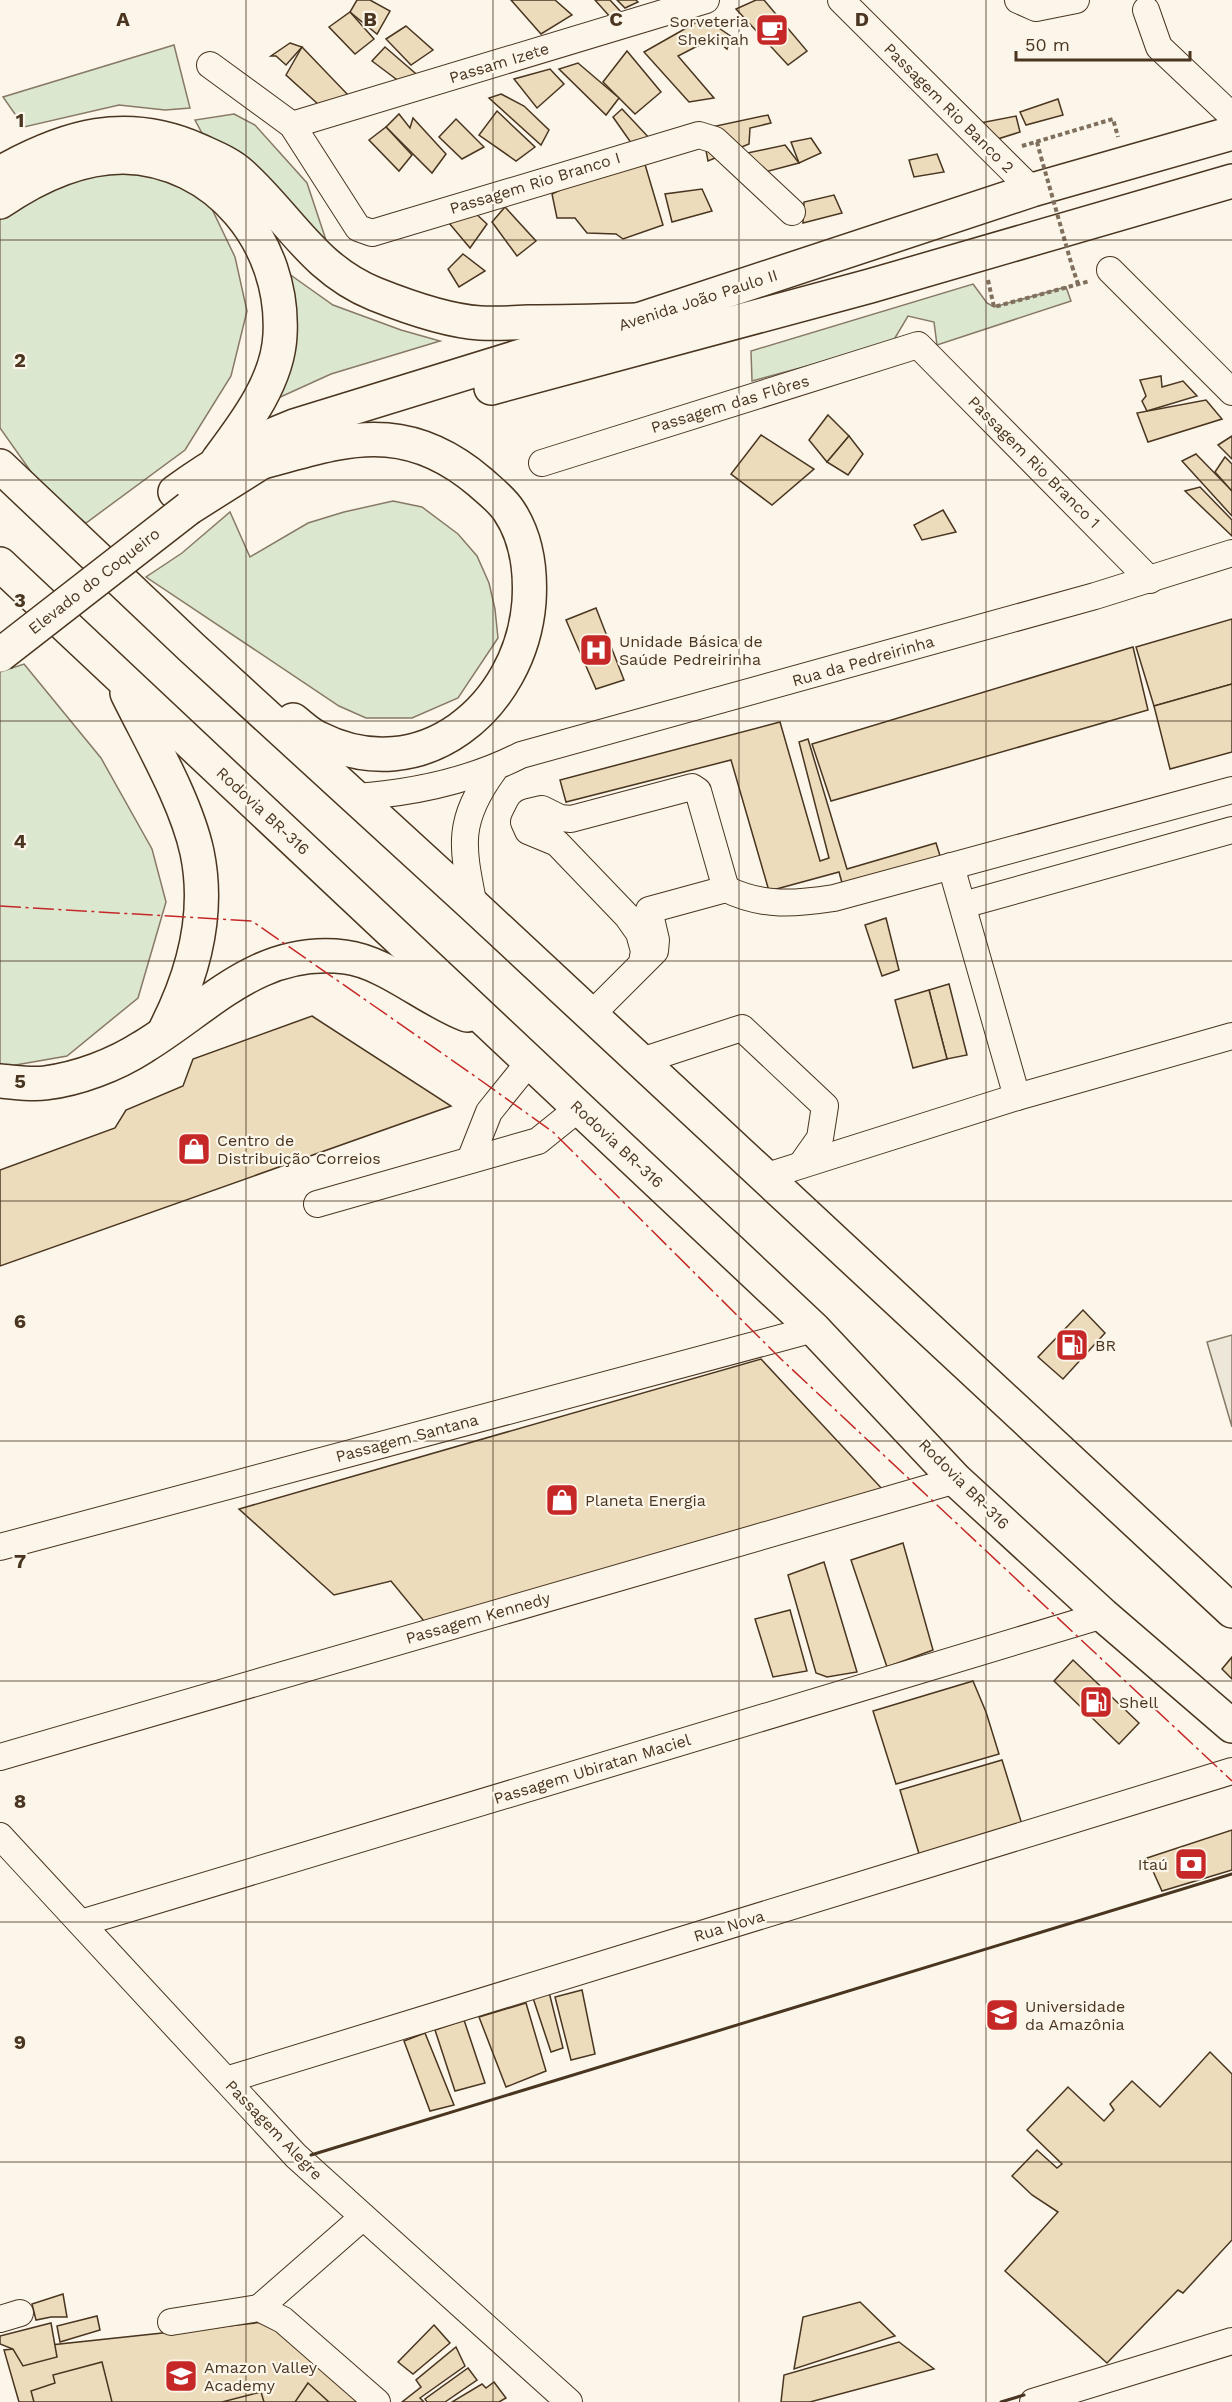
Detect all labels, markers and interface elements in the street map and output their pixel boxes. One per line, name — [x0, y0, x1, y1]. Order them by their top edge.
text: A — [116, 7, 130, 31]
text: B — [363, 7, 377, 31]
text: C — [609, 7, 623, 31]
text: D — [855, 7, 869, 31]
place label: Sorveteria Shekinah — [670, 12, 749, 49]
cafe icon: Sorveteria Shekinah — [754, 12, 790, 48]
scale bar — [1016, 24, 1190, 62]
text: 50 m — [1025, 34, 1070, 55]
street label: Passam Izete — [447, 39, 551, 87]
street label: Passagem Rio Banco 2 — [880, 39, 1018, 177]
text: 1 — [16, 108, 24, 132]
street label: Passagem Rio Branco I — [447, 148, 623, 218]
street label: Avenida João Paulo II — [616, 265, 780, 335]
text: 2 — [14, 348, 26, 372]
street label: Passagem das Flôres — [649, 371, 811, 437]
street label: Passagem Rio Branco 1 — [964, 392, 1104, 532]
street label: Elevado do Coqueiro — [25, 524, 163, 638]
text: 3 — [14, 588, 26, 612]
hospital icon: Unidade Básica de Saúde Pedreirinha — [578, 632, 614, 668]
place label: Unidade Básica de Saúde Pedreirinha — [619, 632, 763, 669]
street label: Rua da Pedreirinha — [790, 632, 936, 690]
street label: Rodovia BR-316 — [213, 763, 313, 859]
text: 4 — [14, 829, 27, 853]
text: 5 — [14, 1069, 26, 1093]
street label: Rodovia BR-316 — [567, 1096, 667, 1192]
shop icon: Centro de Distribuição Correios — [176, 1131, 212, 1167]
place label: Centro de Distribuição Correios — [217, 1131, 381, 1168]
text: 6 — [14, 1309, 26, 1333]
fuel station icon: BR — [1054, 1327, 1090, 1363]
place label: BR — [1095, 1336, 1116, 1355]
street label: Passagem Santana — [334, 1410, 480, 1466]
street label: Rodovia BR-316 — [915, 1435, 1013, 1533]
shop icon: Planeta Energia — [544, 1482, 580, 1518]
place label: Planeta Energia — [585, 1491, 706, 1510]
text: 7 — [14, 1549, 26, 1573]
street label: Passagem Kennedy — [403, 1588, 553, 1648]
fuel station icon: Shell — [1078, 1684, 1114, 1720]
place label: Shell — [1119, 1693, 1158, 1712]
street label: Passagem Ubiratan Maciel — [491, 1730, 693, 1808]
text: 8 — [14, 1789, 26, 1813]
bank icon: Itaú — [1173, 1846, 1209, 1882]
place label: Itaú — [1138, 1855, 1168, 1874]
street label: Rua Nova — [691, 1906, 767, 1946]
school or university icon: Universidade da Amazônia — [984, 1997, 1020, 2033]
place label: Universidade da Amazônia — [1025, 1997, 1125, 2034]
text: 9 — [14, 2030, 26, 2054]
street label: Passagem Alegre — [222, 2076, 326, 2184]
school or university icon: Amazon Valley Academy — [163, 2358, 199, 2394]
place label: Amazon Valley Academy — [204, 2358, 318, 2395]

